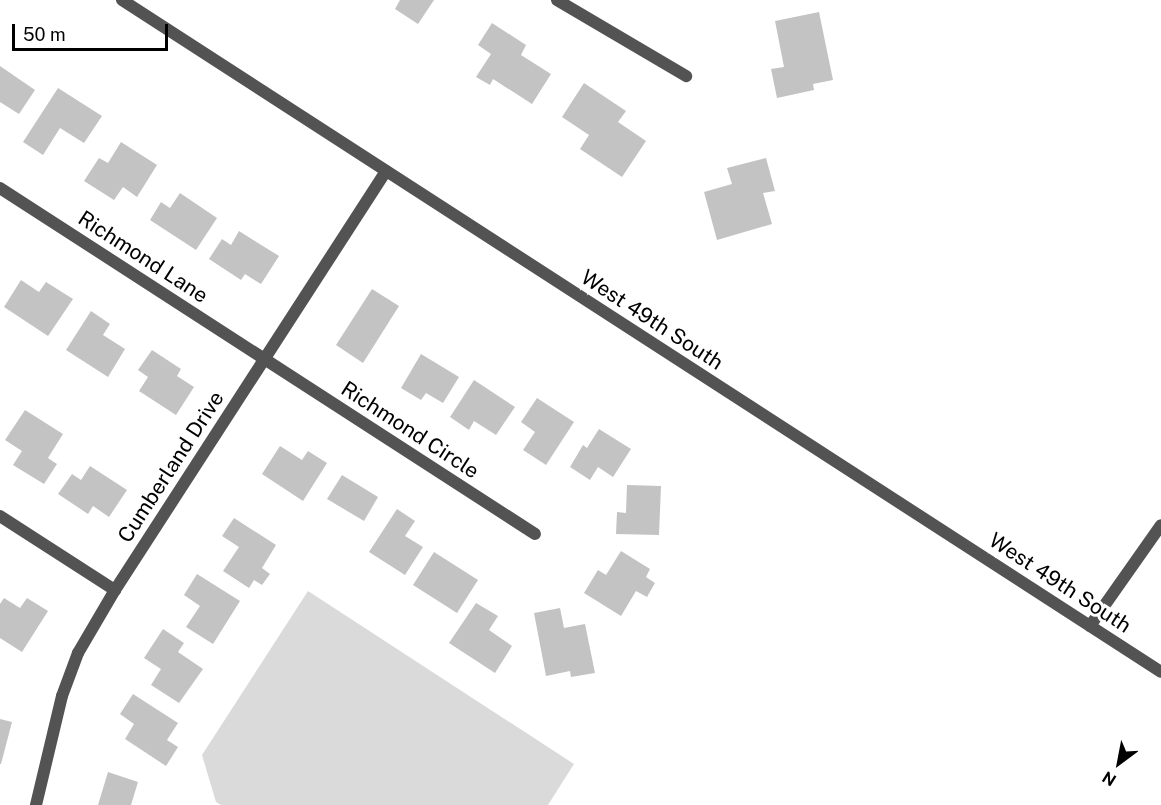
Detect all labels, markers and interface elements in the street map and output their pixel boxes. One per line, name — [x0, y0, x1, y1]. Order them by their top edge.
scale bar — [15, 12, 171, 50]
text: 50 m — [23, 24, 66, 45]
street label: Richmond Lane — [73, 206, 213, 308]
street label: West 49th South — [576, 265, 728, 375]
street label: Richmond Circle — [336, 376, 484, 484]
street label: Cumberland Drive — [113, 387, 229, 547]
street label: West 49th South — [984, 528, 1136, 638]
north arrow — [1089, 733, 1149, 793]
text: N — [1099, 767, 1120, 790]

